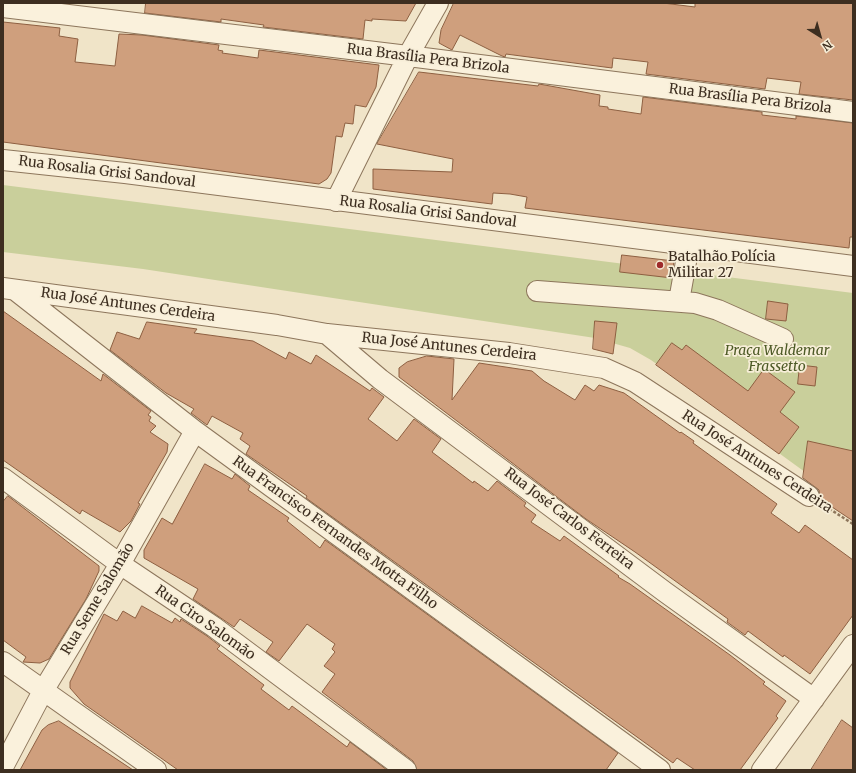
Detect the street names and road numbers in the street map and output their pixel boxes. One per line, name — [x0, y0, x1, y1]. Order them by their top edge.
street label: Rua Brasília Pera Brizola — [346, 41, 510, 77]
street label: Rua Brasília Pera Brizola — [668, 81, 832, 117]
street label: Rua Rosalia Grisi Sandoval — [17, 153, 197, 191]
street label: Rua Rosalia Grisi Sandoval — [338, 193, 518, 231]
street label: Rua José Antunes Cerdeira — [40, 284, 216, 326]
street label: Rua José Antunes Cerdeira — [361, 329, 537, 365]
street label: Rua José Antunes Cerdeira — [679, 407, 835, 517]
street label: Rua Francisco Fernandes Motta Filho — [229, 453, 441, 613]
street label: Rua José Carlos Ferreira — [501, 465, 637, 573]
street label: Rua Seme Salomão — [58, 540, 138, 658]
street label: Rua Ciro Salomão — [152, 582, 258, 664]

